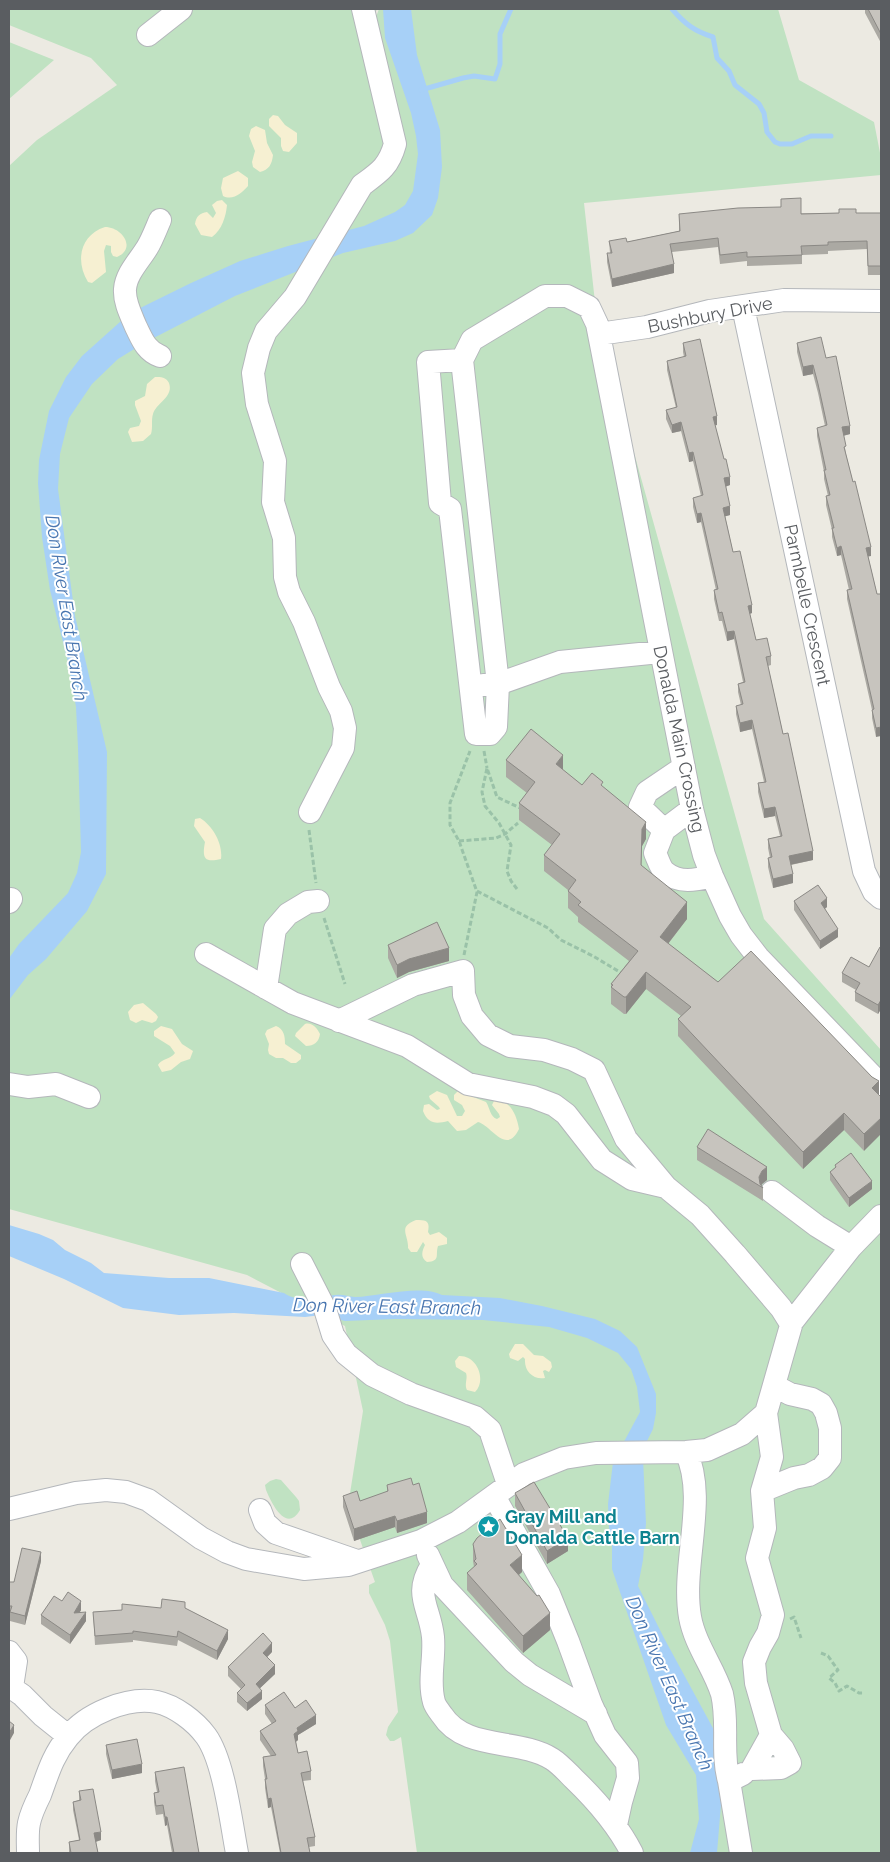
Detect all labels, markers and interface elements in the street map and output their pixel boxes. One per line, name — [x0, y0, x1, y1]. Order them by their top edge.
street label: Bushbury Drive — [646, 292, 775, 337]
water label: Don River East Branch — [41, 513, 93, 703]
street label: Parmbelle Crescent — [780, 522, 835, 688]
street label: Donalda Main Crossing — [649, 643, 710, 834]
water label: Don River East Branch — [293, 1293, 481, 1319]
place label: Gray Mill and Donalda Cattle Barn — [505, 1506, 680, 1548]
place icon: Gray Mill and Donalda Cattle Barn — [477, 1515, 501, 1539]
water label: Don River East Branch — [622, 1593, 718, 1773]

